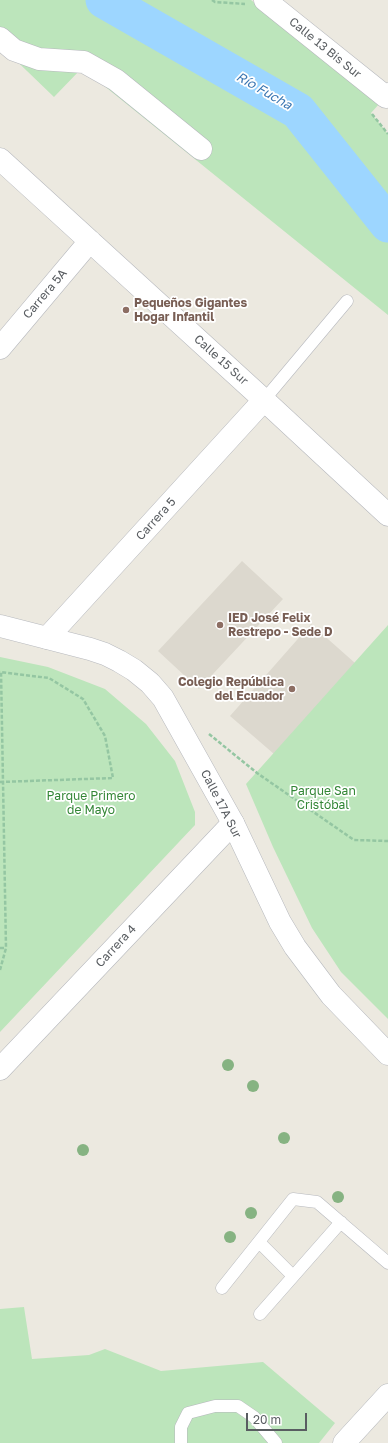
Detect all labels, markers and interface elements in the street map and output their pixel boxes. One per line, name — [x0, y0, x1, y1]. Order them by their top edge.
street label: Calle 13 Bis Sur — [286, 15, 364, 81]
water label: Río Fucha — [234, 69, 294, 113]
street label: Carrera 5A — [20, 266, 70, 322]
place label: Pequeños Gigantes Hogar Infantil — [134, 296, 247, 324]
marker: Pequeños Gigantes Hogar Infantil — [121, 305, 131, 315]
street label: Calle 15 Sur — [191, 332, 251, 388]
street label: Carrera 5 — [133, 495, 179, 543]
place label: IED José Felix Restrepo - Sede D — [228, 611, 333, 639]
marker: IED José Felix Restrepo - Sede D — [215, 620, 225, 630]
place label: Colegio República del Ecuador — [178, 675, 284, 703]
marker: Colegio República del Ecuador — [287, 684, 297, 694]
street label: Calle 17A Sur — [197, 767, 245, 841]
park label: Parque San Cristóbal — [290, 784, 356, 812]
park label: Parque Primero de Mayo — [47, 789, 135, 817]
street label: Carrera 4 — [93, 922, 139, 970]
scale bar — [248, 1405, 309, 1431]
text: 20 m — [253, 1412, 281, 1427]

